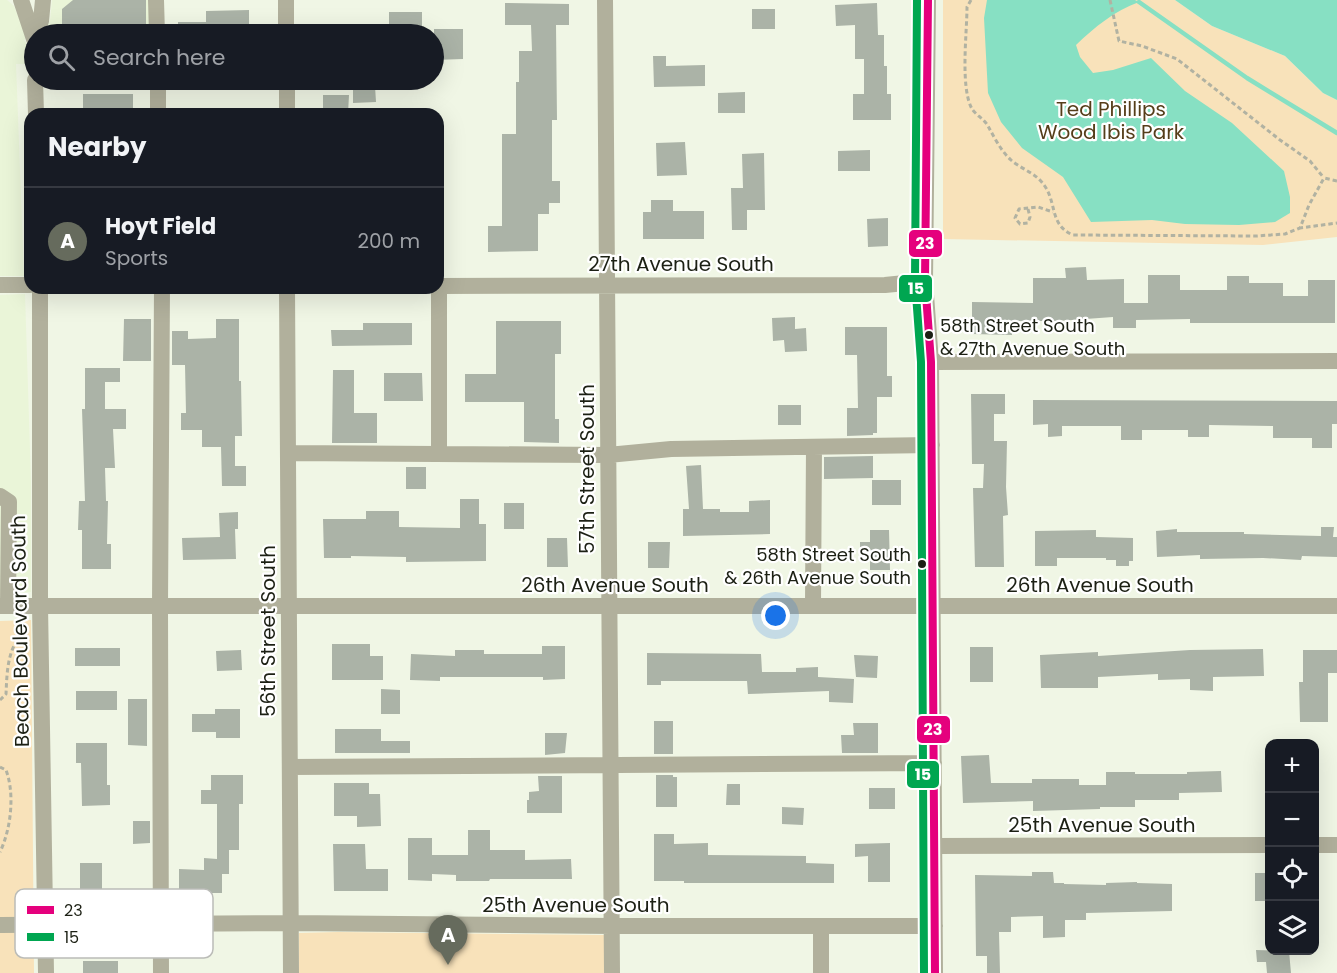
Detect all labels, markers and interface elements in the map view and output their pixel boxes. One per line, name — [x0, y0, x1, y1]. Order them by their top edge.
search box — [24, 24, 444, 90]
icon: search — [45, 41, 78, 74]
text: Search here — [93, 42, 226, 73]
park label: Ted Phillips Wood Ibis Park — [1038, 95, 1185, 146]
text: Nearby — [48, 129, 146, 165]
text: Hoyt Field — [105, 211, 216, 242]
text: A — [60, 227, 75, 255]
text: 200 m — [357, 227, 420, 255]
line badge: 23 — [908, 229, 943, 258]
text: 23 — [916, 232, 934, 255]
text: Sports — [105, 244, 168, 272]
street label: 27th Avenue South — [588, 250, 774, 278]
line badge: 15 — [898, 274, 933, 303]
text: 15 — [908, 277, 924, 300]
place label: 58th Street South & 27th Avenue South — [940, 313, 1125, 361]
marker: 58th Street South & 27th Avenue South — [923, 329, 935, 341]
street label: 57th Street South — [573, 384, 601, 554]
street label: Beach Boulevard South — [4, 515, 36, 747]
place label: 58th Street South & 26th Avenue South — [724, 542, 911, 590]
street label: 56th Street South — [254, 545, 282, 717]
marker: 58th Street South & 26th Avenue South — [916, 558, 928, 570]
street label: 26th Avenue South — [521, 571, 709, 599]
street label: 26th Avenue South — [1006, 571, 1194, 599]
your location — [761, 601, 790, 630]
line badge: 23 — [916, 715, 951, 744]
text: 23 — [924, 718, 942, 741]
map controls — [1265, 739, 1319, 955]
button: + — [1265, 739, 1319, 793]
line badge: 15 — [906, 760, 940, 789]
text: 15 — [915, 763, 931, 786]
button: − — [1265, 793, 1319, 847]
street label: 25th Avenue South — [1008, 811, 1196, 839]
button: locate — [1265, 847, 1319, 901]
legend — [15, 889, 213, 958]
street label: 25th Avenue South — [482, 891, 670, 919]
text: 23 — [64, 899, 83, 922]
button: layers — [1265, 901, 1319, 955]
pin: A — [428, 916, 468, 965]
text: 15 — [64, 926, 79, 949]

